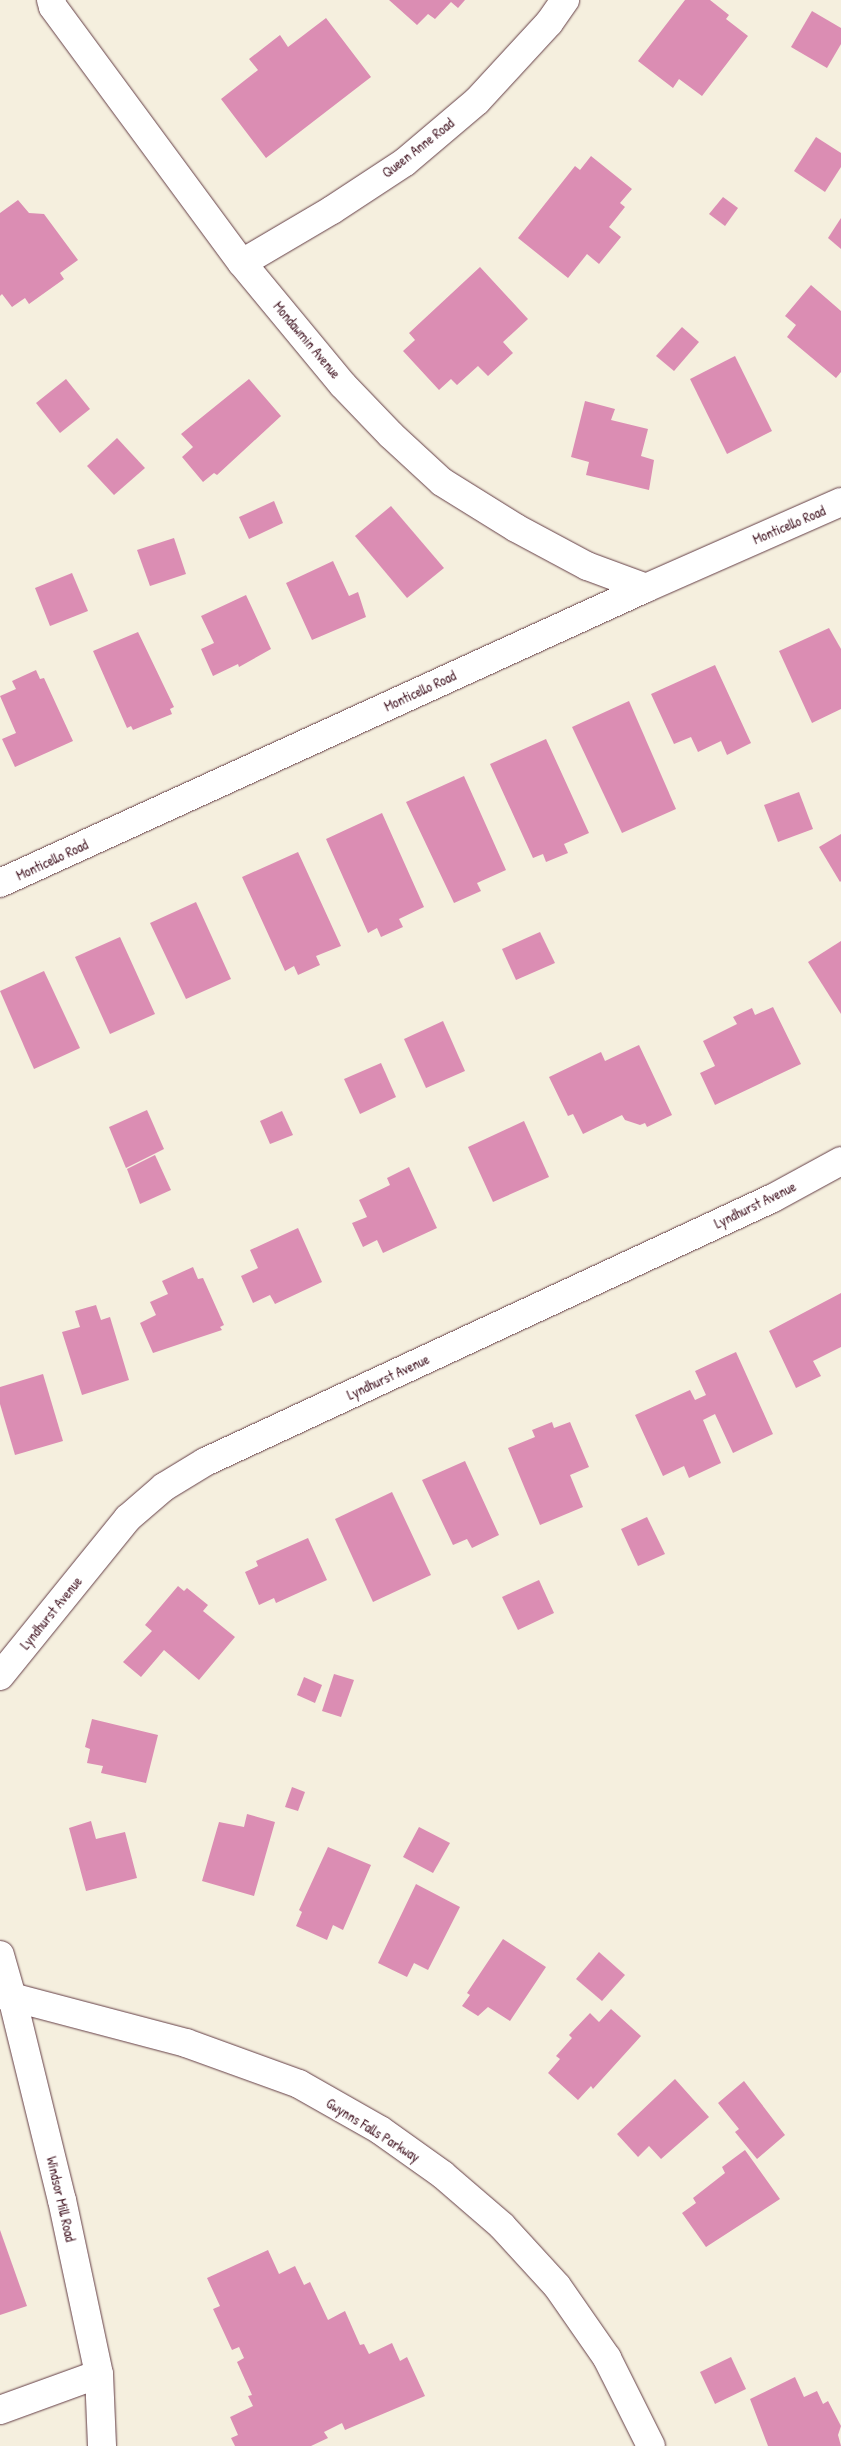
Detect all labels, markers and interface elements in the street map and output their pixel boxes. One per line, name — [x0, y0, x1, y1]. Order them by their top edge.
street label: Queen Anne Road — [379, 115, 457, 181]
street label: Mondawmin Avenue — [270, 298, 344, 382]
street label: Monticello Road — [750, 502, 828, 548]
street label: Monticello Road — [382, 667, 458, 715]
street label: Monticello Road — [14, 836, 90, 884]
street label: Lyndhurst Avenue — [711, 1178, 799, 1232]
street label: Lyndhurst Avenue — [344, 1351, 432, 1403]
street label: Lyndhurst Avenue — [17, 1573, 85, 1653]
street label: Gwynns Falls Parkway — [323, 2095, 423, 2165]
street label: Windsor Mill Road — [43, 2155, 79, 2243]

